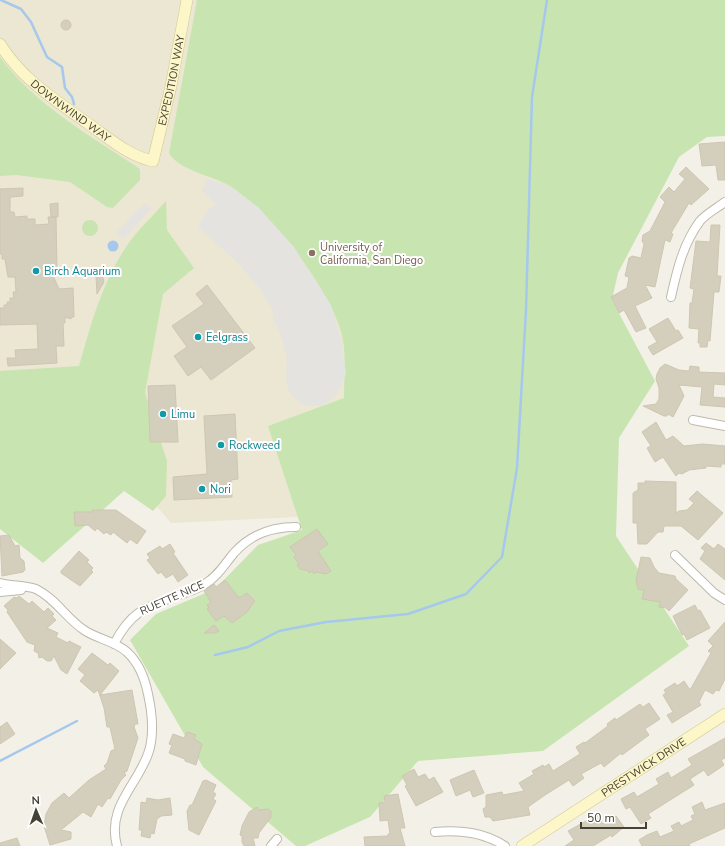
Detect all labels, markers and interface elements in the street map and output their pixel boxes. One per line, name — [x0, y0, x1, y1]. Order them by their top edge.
street label: EXPEDITION WAY — [154, 33, 188, 127]
street label: DOWNWIND WAY — [27, 76, 114, 146]
place label: University of California, San Diego — [320, 240, 423, 268]
marker: University of California, San Diego — [307, 248, 317, 258]
place label: Birch Aquarium — [44, 264, 120, 279]
marker: Birch Aquarium — [31, 266, 41, 276]
place label: Eelgrass — [206, 330, 248, 345]
marker: Eelgrass — [193, 332, 203, 342]
place label: Limu — [171, 407, 195, 422]
marker: Limu — [158, 409, 168, 419]
place label: Rockweed — [229, 438, 280, 453]
marker: Rockweed — [216, 440, 226, 450]
place label: Nori — [210, 482, 231, 497]
marker: Nori — [197, 484, 207, 494]
street label: RUETTE NICE — [137, 577, 207, 619]
street label: PRESTWICK DRIVE — [598, 734, 689, 800]
north arrow — [16, 790, 56, 830]
text: N — [31, 793, 40, 808]
scale bar — [581, 804, 646, 830]
text: 50 m — [587, 810, 615, 826]

